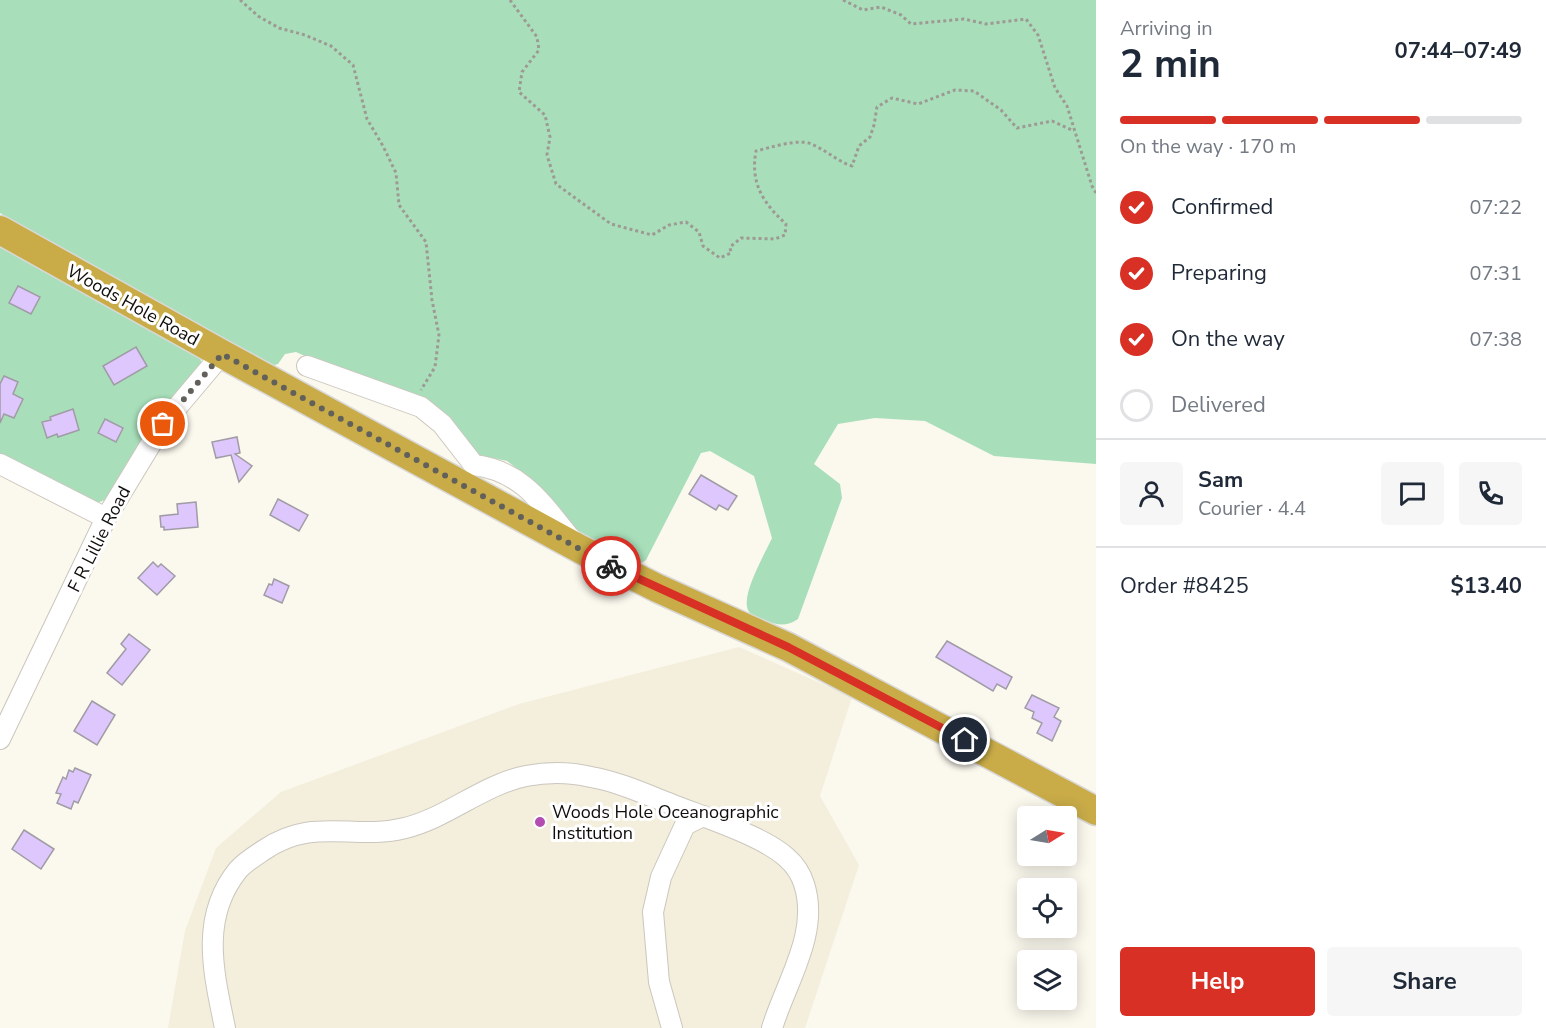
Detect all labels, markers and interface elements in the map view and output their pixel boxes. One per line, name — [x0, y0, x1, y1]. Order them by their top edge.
text: Arriving in — [1120, 15, 1213, 42]
text: 07:44–07:49 — [1394, 36, 1522, 66]
text: 2 min — [1120, 38, 1221, 91]
text: On the way · 170 m — [1120, 133, 1296, 160]
icon: check — [1120, 191, 1153, 224]
text: Confirmed — [1171, 192, 1273, 222]
text: 07:22 — [1469, 194, 1522, 221]
icon: check — [1120, 257, 1153, 290]
text: Preparing — [1171, 258, 1267, 288]
street label: Woods Hole Road — [63, 259, 203, 351]
text: 07:31 — [1469, 260, 1522, 287]
icon: check — [1120, 323, 1153, 356]
text: On the way — [1171, 324, 1285, 354]
text: 07:38 — [1469, 326, 1522, 353]
text: Delivered — [1171, 390, 1266, 420]
pin — [137, 398, 188, 449]
icon: bag — [146, 407, 179, 440]
button: person — [1120, 462, 1183, 525]
button: chat — [1381, 462, 1444, 525]
button: phone — [1459, 462, 1522, 525]
text: Sam — [1198, 465, 1243, 495]
street label: F R Lillie Road — [62, 482, 136, 596]
text: Courier · 4.4 — [1198, 495, 1306, 522]
courier — [581, 536, 641, 596]
icon: bike — [595, 550, 628, 583]
text: Order #8425 — [1120, 571, 1249, 601]
text: $13.40 — [1451, 571, 1522, 601]
pin — [939, 714, 990, 765]
icon: home — [948, 723, 981, 756]
place label: Woods Hole Oceanographic Institution — [552, 800, 779, 845]
north arrow — [1017, 806, 1077, 866]
map controls — [1017, 806, 1077, 1010]
marker: Woods Hole Oceanographic Institution — [533, 815, 547, 829]
button: locate — [1017, 878, 1077, 938]
button: Help — [1120, 947, 1315, 1016]
button: Share — [1327, 947, 1522, 1016]
button: layers — [1017, 950, 1077, 1010]

